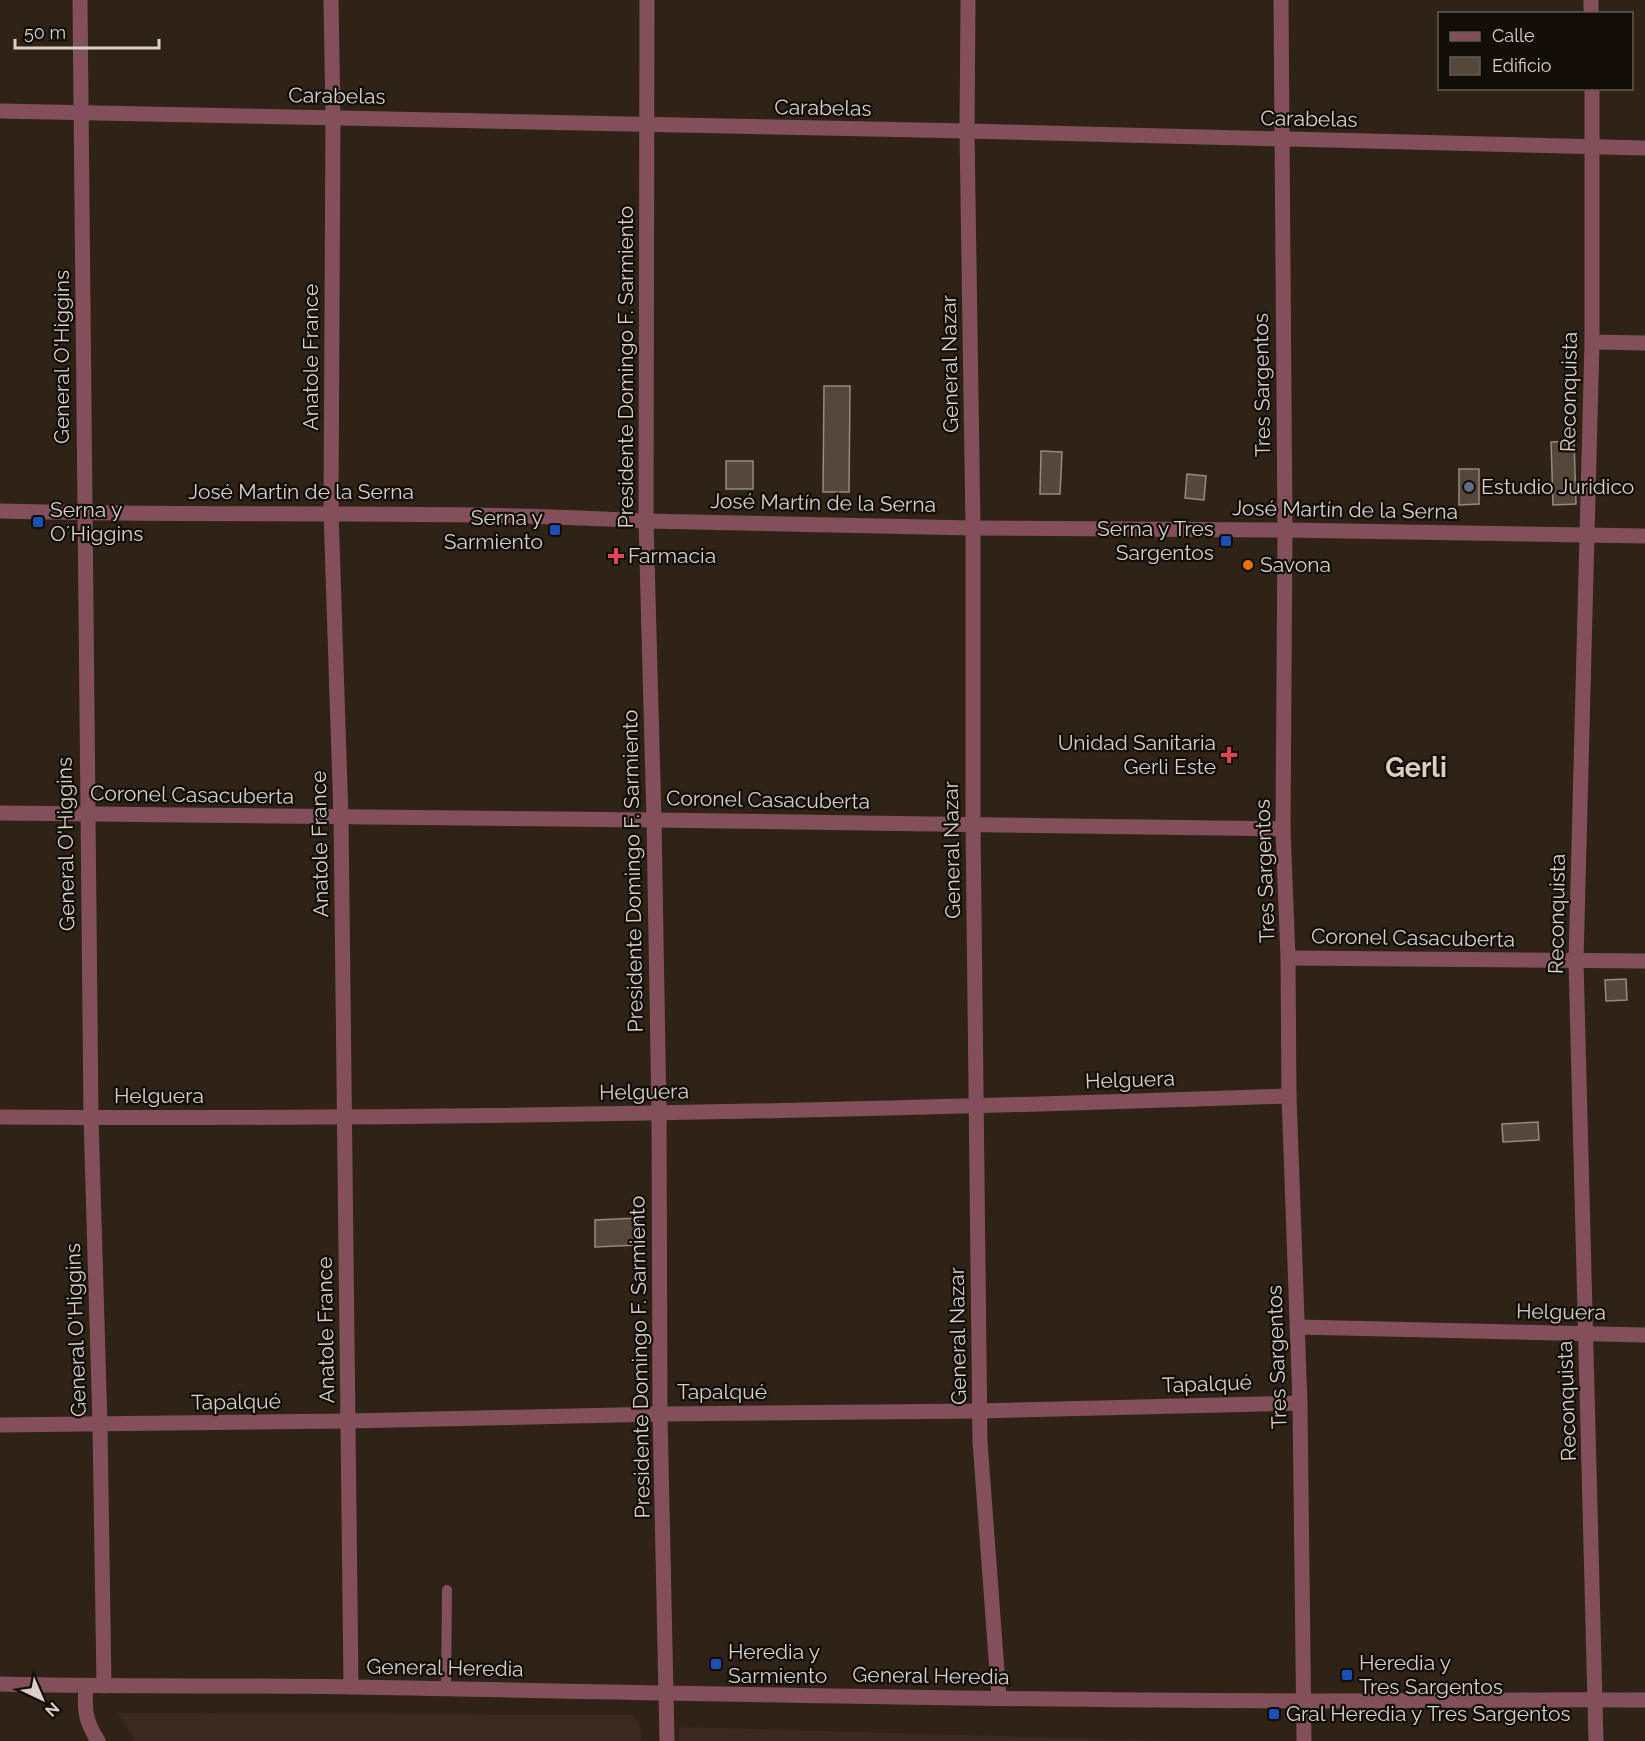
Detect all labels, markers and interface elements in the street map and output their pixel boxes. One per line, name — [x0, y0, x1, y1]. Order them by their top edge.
scale bar — [15, 12, 159, 50]
legend — [1438, 12, 1633, 90]
text: 50 m — [24, 22, 66, 43]
text: Calle — [1492, 25, 1535, 46]
text: Edificio — [1492, 55, 1552, 76]
street label: Carabelas — [288, 82, 386, 109]
street label: Carabelas — [774, 94, 872, 121]
street label: Carabelas — [1260, 105, 1358, 132]
street label: Presidente Domingo F. Sarmiento — [613, 206, 638, 528]
street label: General O'Higgins — [49, 270, 74, 444]
street label: Anatole France — [298, 284, 323, 430]
street label: General Nazar — [936, 294, 963, 433]
street label: Tres Sargentos — [1248, 313, 1275, 457]
street label: Reconquista — [1555, 332, 1582, 452]
place label: Estudio Juridico — [1481, 474, 1634, 499]
street label: José Martín de la Serna — [188, 479, 414, 504]
marker: Estudio Juridico — [1462, 480, 1476, 494]
street label: José Martín de la Serna — [710, 488, 936, 517]
street label: José Martín de la Serna — [1232, 495, 1458, 524]
place label: Serna y O´Higgins — [50, 497, 143, 546]
place label: Serna y Sarmiento — [444, 505, 543, 554]
marker: Serna y O´Higgins — [31, 515, 45, 529]
place label: Serna y Tres Sargentos — [1097, 516, 1214, 565]
marker: Serna y Sarmiento — [548, 523, 562, 537]
marker: Serna y Tres Sargentos — [1219, 534, 1233, 548]
place label: Farmacia — [628, 543, 716, 568]
marker: Farmacia — [609, 549, 623, 563]
place label: Savona — [1260, 552, 1331, 577]
marker: Savona — [1241, 558, 1255, 572]
street label: Presidente Domingo F. Sarmiento — [617, 709, 648, 1033]
place label: Unidad Sanitaria Gerli Este — [1058, 730, 1216, 779]
marker: Unidad Sanitaria Gerli Este — [1220, 746, 1238, 764]
district label: Gerli — [1385, 752, 1447, 783]
street label: General O'Higgins — [51, 757, 80, 931]
street label: Anatole France — [306, 770, 333, 918]
street label: Coronel Casacuberta — [90, 780, 294, 809]
street label: General Nazar — [938, 780, 965, 919]
street label: Coronel Casacuberta — [666, 785, 870, 814]
street label: Tres Sargentos — [1249, 799, 1280, 943]
street label: Reconquista — [1543, 854, 1570, 974]
street label: Coronel Casacuberta — [1311, 923, 1515, 952]
street label: Helguera — [1085, 1065, 1175, 1094]
street label: Helguera — [599, 1078, 689, 1105]
street label: Helguera — [114, 1083, 204, 1108]
street label: Presidente Domingo F. Sarmiento — [624, 1195, 655, 1519]
street label: General O'Higgins — [60, 1243, 91, 1417]
street label: Anatole France — [312, 1256, 339, 1404]
street label: General Nazar — [944, 1266, 971, 1405]
street label: Tres Sargentos — [1261, 1285, 1292, 1429]
street label: Helguera — [1516, 1298, 1606, 1325]
street label: Reconquista — [1552, 1340, 1581, 1462]
street label: Tapalqué — [1162, 1369, 1252, 1398]
street label: Tapalqué — [677, 1379, 767, 1404]
street label: Tapalqué — [191, 1388, 281, 1415]
place label: Heredia y Sarmiento — [728, 1639, 827, 1688]
place label: Heredia y Tres Sargentos — [1359, 1650, 1503, 1699]
street label: General Heredia — [366, 1654, 524, 1681]
marker: Heredia y Sarmiento — [709, 1657, 723, 1671]
street label: General Heredia — [852, 1662, 1010, 1689]
marker: Heredia y Tres Sargentos — [1340, 1668, 1354, 1682]
north arrow — [12, 1669, 72, 1729]
text: N — [41, 1698, 63, 1721]
place label: Gral Heredia y Tres Sargentos — [1286, 1701, 1571, 1726]
marker: Gral Heredia y Tres Sargentos — [1267, 1707, 1281, 1721]

